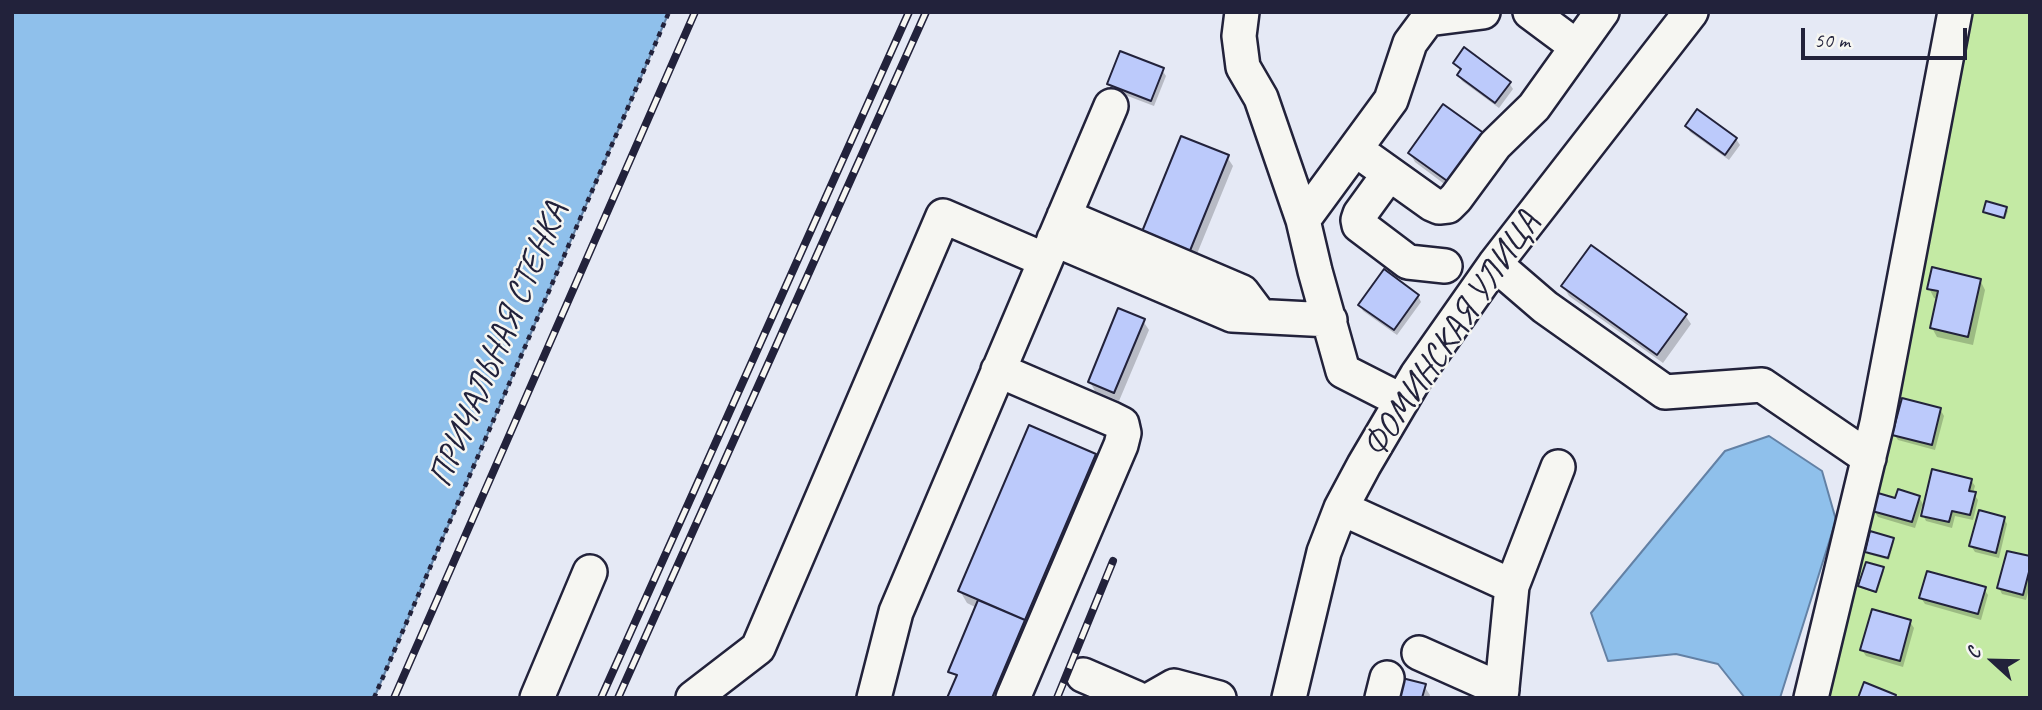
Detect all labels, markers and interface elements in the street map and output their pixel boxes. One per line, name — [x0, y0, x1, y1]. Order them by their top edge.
scale bar — [1804, 14, 1970, 58]
text: 50 m — [1814, 27, 1850, 53]
street label: ПРИЧАЛЬНАЯ СТЕНКА — [420, 197, 578, 493]
street label: ФОМИНСКАЯ УЛИЦА — [1354, 204, 1550, 466]
north arrow — [1958, 626, 2028, 696]
text: С — [1961, 644, 1986, 662]

